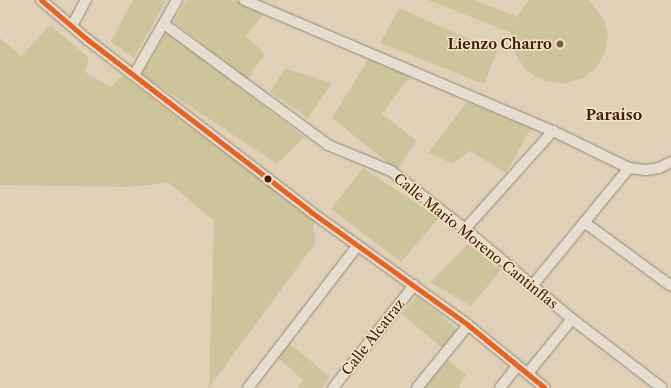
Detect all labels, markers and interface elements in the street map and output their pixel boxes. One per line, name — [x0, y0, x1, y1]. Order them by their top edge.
place label: Lienzo Charro — [448, 36, 552, 52]
marker: Lienzo Charro — [555, 39, 565, 49]
district label: Paraíso — [586, 106, 642, 124]
street label: Calle Mario Moreno Cantinflas — [391, 170, 561, 312]
unlabelled marker — [263, 174, 273, 184]
street label: Calle Alcatraz — [338, 295, 408, 379]

